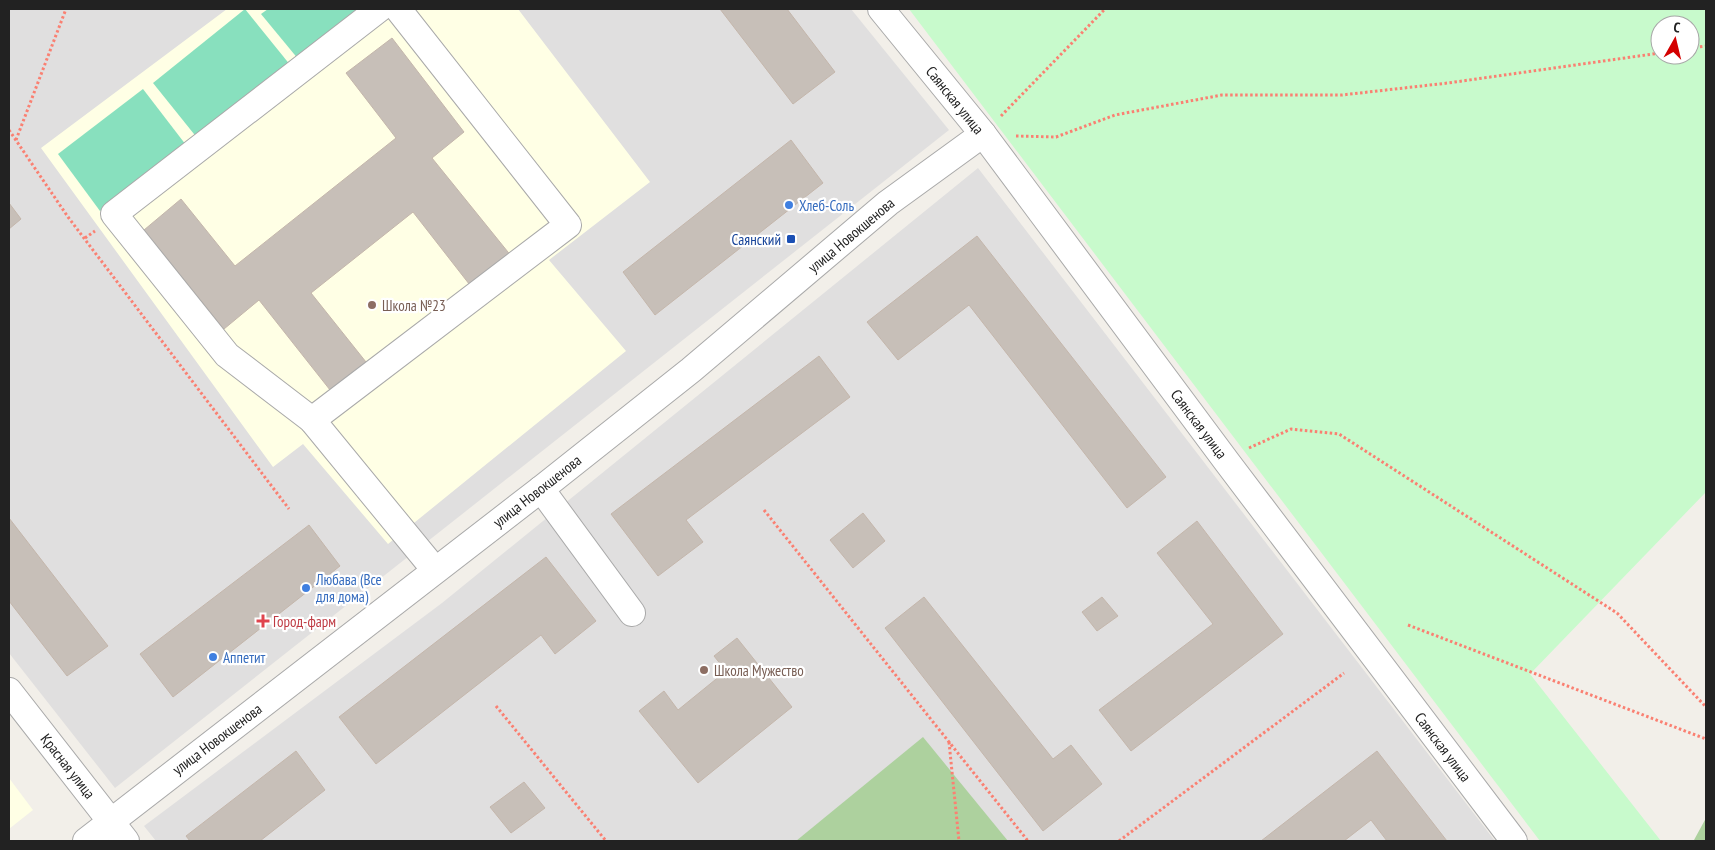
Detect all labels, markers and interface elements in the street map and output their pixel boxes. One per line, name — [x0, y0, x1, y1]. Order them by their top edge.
north arrow — [1650, 15, 1700, 65]
text: С — [1672, 18, 1682, 37]
street label: Саянская улица — [922, 62, 988, 138]
street label: улица Новокшенова — [804, 193, 898, 277]
place label: Хлеб-Соль — [799, 196, 854, 215]
marker: Хлеб-Соль — [783, 199, 795, 211]
place label: Саянский — [731, 230, 781, 249]
marker: Саянский — [785, 233, 797, 245]
place label: Школа №23 — [382, 296, 446, 315]
marker: Школа №23 — [366, 299, 378, 311]
street label: Саянская улица — [1167, 386, 1231, 462]
street label: улица Новокшенова — [489, 451, 585, 531]
place label: Любава (Все для дома) — [315, 570, 382, 606]
marker: Любава (Все для дома) — [300, 582, 312, 594]
place label: Город-фарм — [273, 612, 336, 631]
marker: Город-фарм — [257, 615, 269, 627]
place label: Аппетит — [223, 648, 266, 667]
marker: Аппетит — [207, 651, 219, 663]
place label: Школа Мужество — [714, 661, 804, 680]
marker: Школа Мужество — [698, 664, 710, 676]
street label: улица Новокшенова — [169, 699, 265, 779]
street label: Саянская улица — [1411, 709, 1475, 785]
street label: Красная улица — [37, 730, 99, 802]

